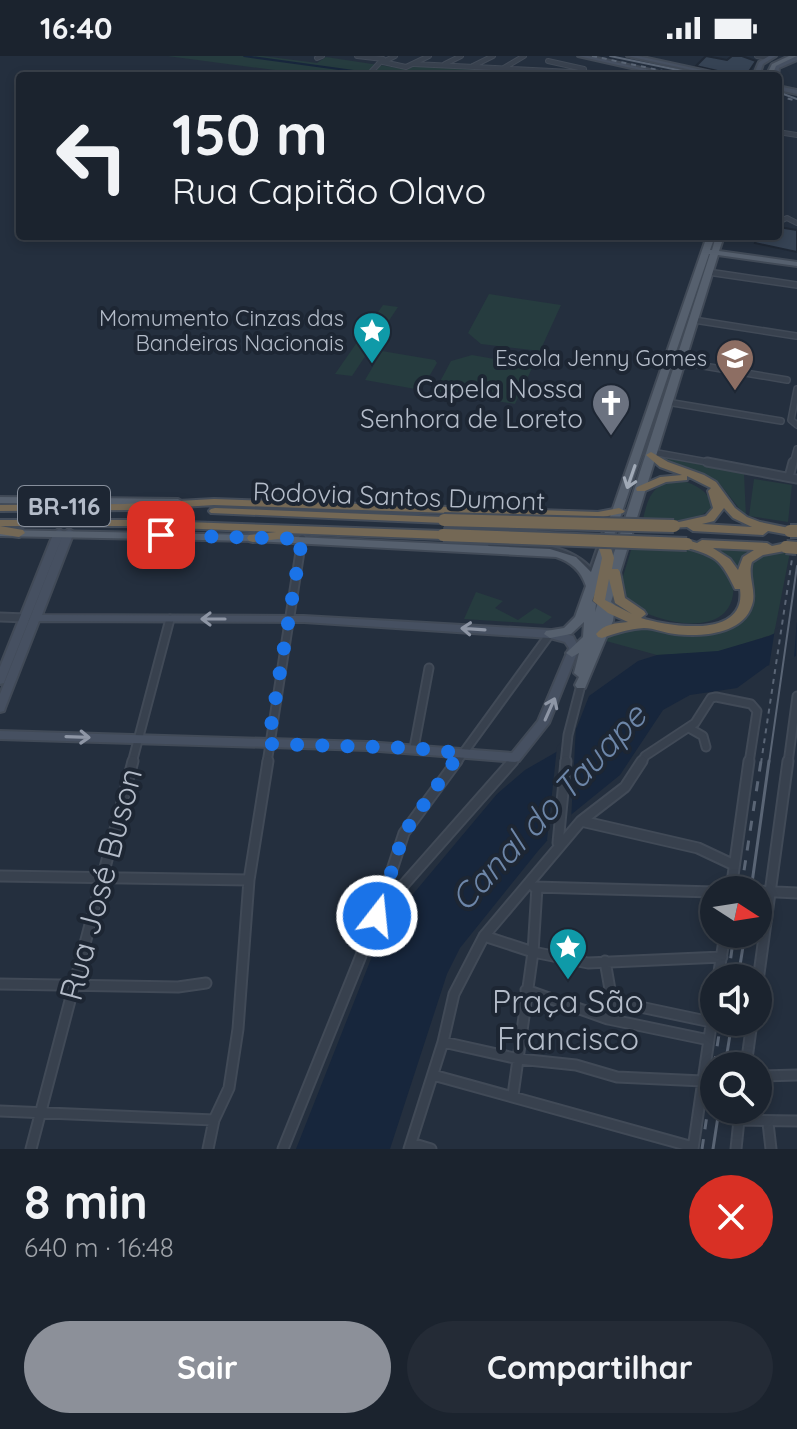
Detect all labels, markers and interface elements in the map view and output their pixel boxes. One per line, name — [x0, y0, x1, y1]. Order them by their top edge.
text: 16:40 — [40, 9, 113, 47]
text: 150 m — [172, 99, 328, 169]
icon: left — [40, 104, 144, 208]
text: Rua Capitão Olavo — [172, 168, 486, 213]
place label: Momumento Cinzas das Bandeiras Nacionais — [99, 304, 344, 357]
place icon: Momumento Cinzas das Bandeiras Nacionais — [351, 310, 393, 365]
school or university icon: Escola Jenny Gomes — [714, 337, 756, 392]
place label: Escola Jenny Gomes — [495, 344, 707, 372]
place label: Capela Nossa Senhora de Loreto — [360, 372, 583, 435]
church icon: Capela Nossa Senhora de Loreto — [590, 382, 632, 437]
one-way arrow — [623, 464, 637, 488]
street label: Rodovia Santos Dumont — [252, 474, 546, 518]
road number: BR-116 — [18, 486, 110, 526]
pin — [127, 501, 195, 569]
icon: arrive — [139, 513, 183, 557]
one-way arrow — [200, 611, 227, 627]
one-way arrow — [460, 621, 487, 636]
water label: Canal do Tauape — [441, 693, 656, 920]
one-way arrow — [543, 697, 558, 721]
one-way arrow — [64, 730, 91, 745]
street label: Rua José Buson — [50, 763, 150, 1005]
position arrow — [335, 874, 419, 958]
north arrow — [700, 876, 772, 948]
map controls — [700, 876, 772, 1124]
place icon: Praça São Francisco — [547, 926, 589, 981]
button: sound — [700, 964, 772, 1036]
place label: Praça São Francisco — [492, 981, 644, 1058]
button: search — [700, 1052, 772, 1124]
text: 8 min — [24, 1171, 148, 1231]
button: close — [689, 1175, 773, 1259]
text: 640 m · 16:48 — [24, 1231, 174, 1264]
button: Sair — [24, 1321, 391, 1413]
button: Compartilhar — [407, 1321, 773, 1413]

